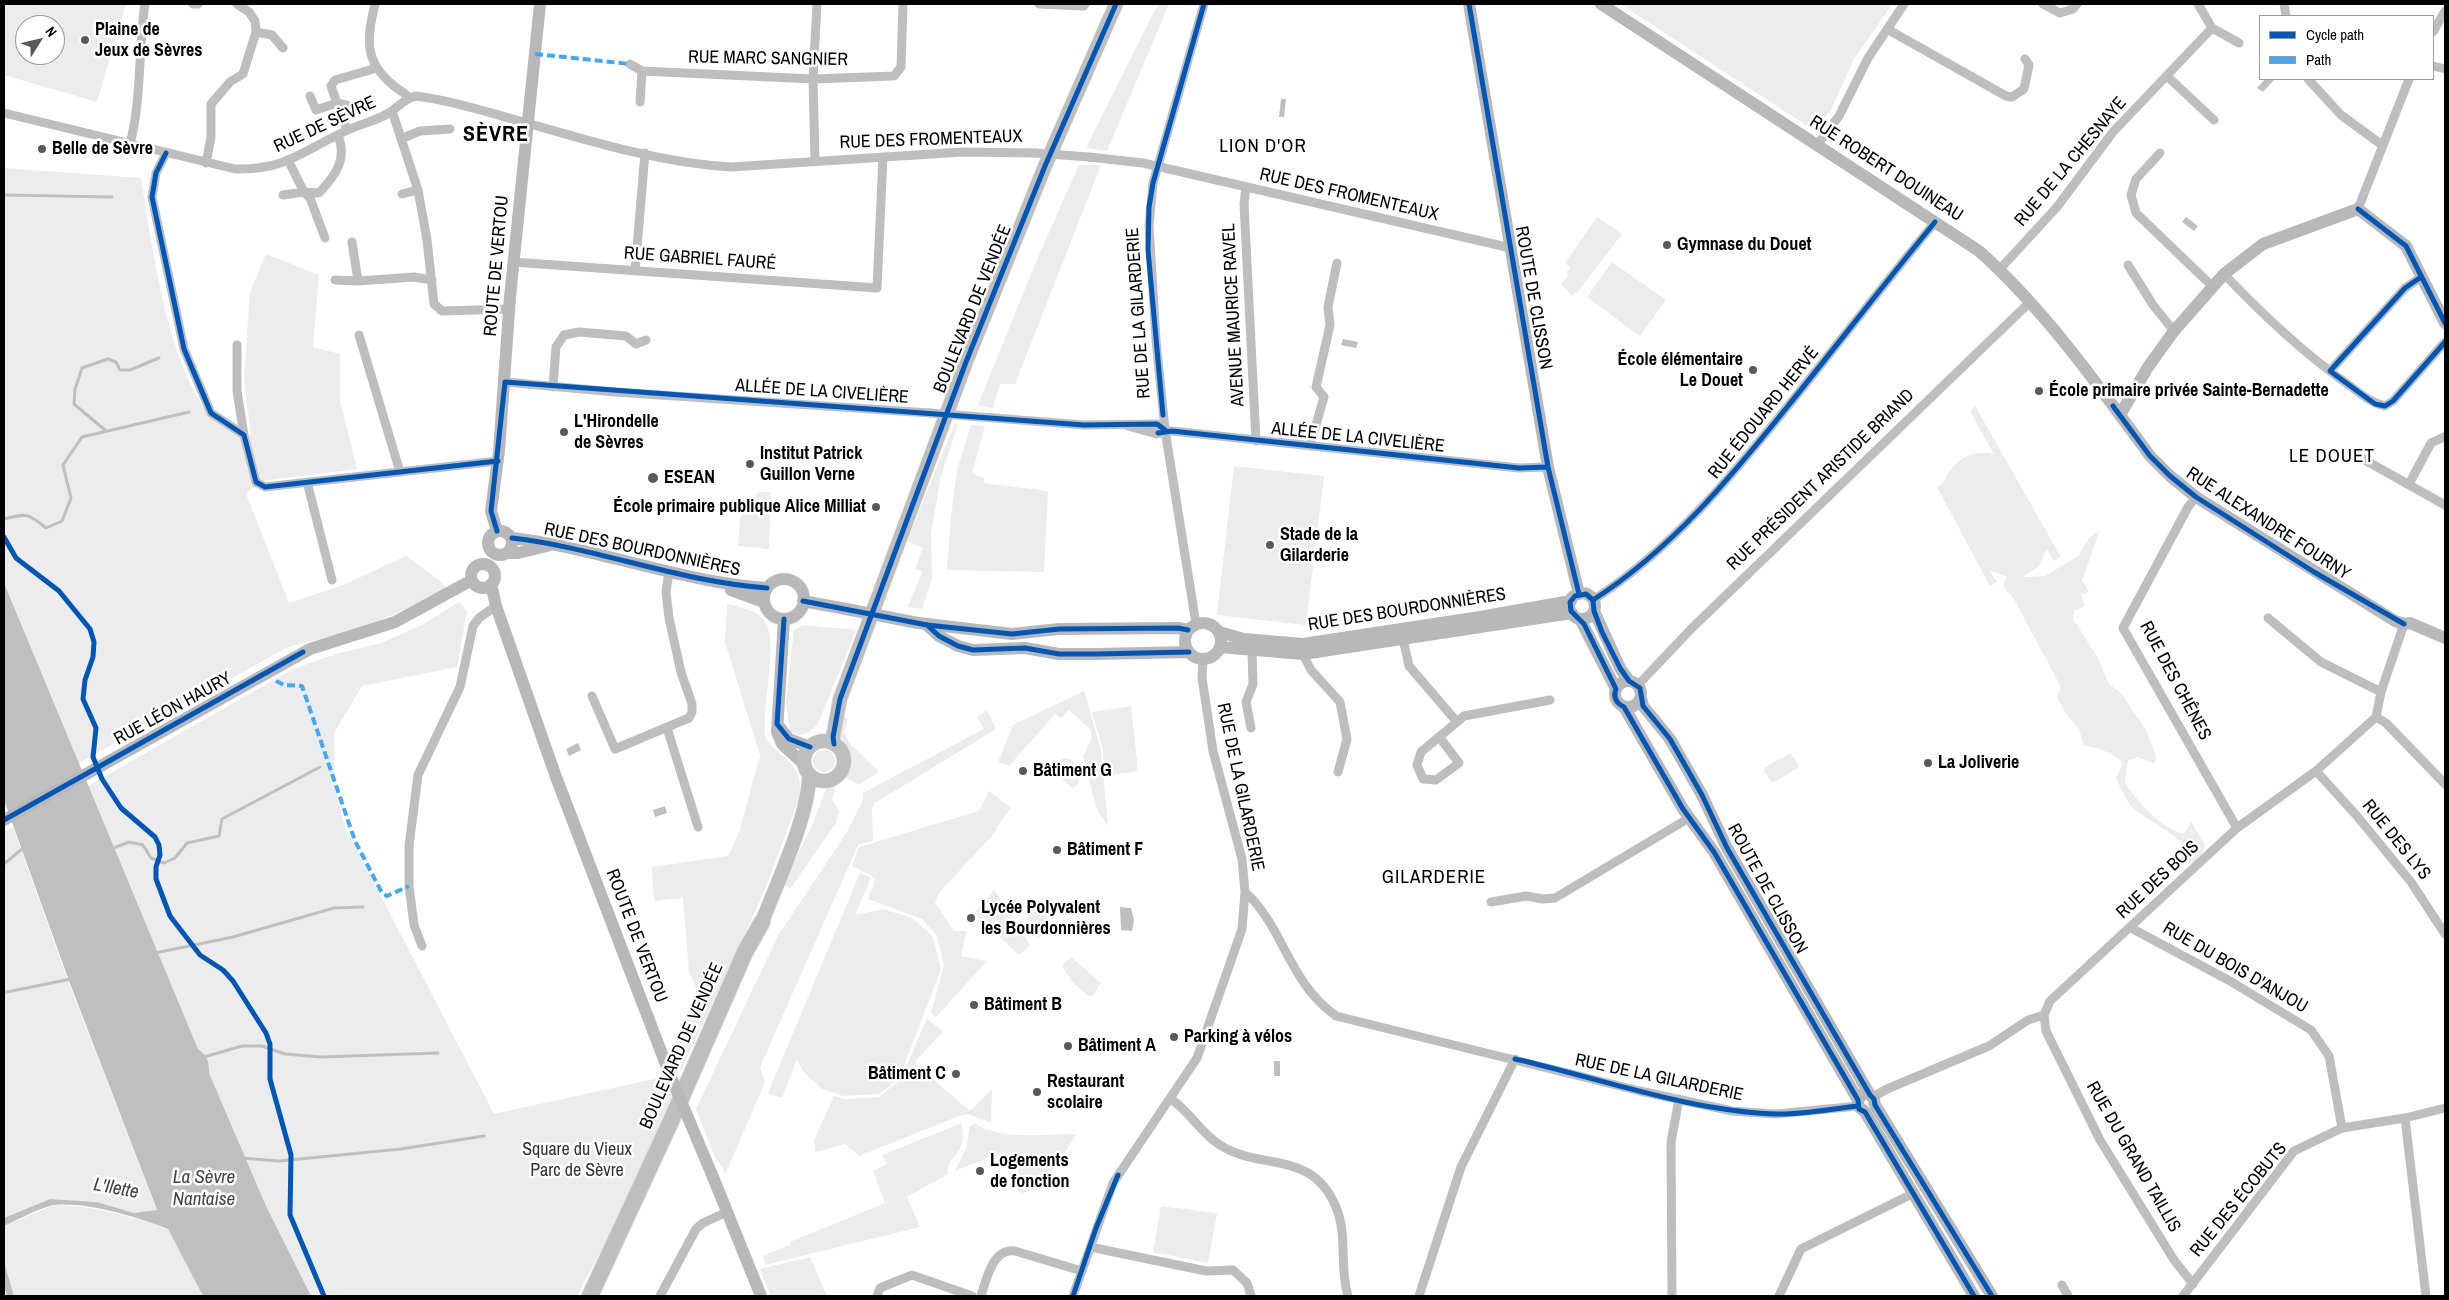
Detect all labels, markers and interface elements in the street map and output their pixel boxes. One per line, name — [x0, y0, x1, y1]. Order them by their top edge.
north arrow — [15, 15, 65, 65]
legend — [2259, 15, 2434, 80]
place label: Plaine de Jeux de Sèvres — [95, 19, 202, 62]
text: N — [42, 23, 61, 40]
text: Cycle path — [2306, 24, 2364, 45]
marker: Plaine de Jeux de Sèvres — [79, 34, 91, 46]
street label: RUE MARC SANGNIER — [688, 47, 848, 71]
text: Path — [2306, 49, 2331, 70]
street label: RUE DE SÈVRE — [271, 92, 379, 158]
street label: RUE DE LA CHESNAYE — [2011, 93, 2131, 231]
street label: RUE ROBERT DOUINEAU — [1805, 111, 1967, 227]
district label: SÈVRE — [462, 122, 530, 148]
street label: RUE DES FROMENTEAUX — [839, 126, 1023, 154]
district label: LION D'OR — [1218, 136, 1308, 158]
place label: Belle de Sèvre — [52, 138, 153, 160]
marker: Belle de Sèvre — [36, 143, 48, 155]
street label: RUE DES FROMENTEAUX — [1257, 164, 1441, 226]
street label: ROUTE DE VERTOU — [480, 195, 514, 337]
street label: BOULEVARD DE VENDÉE — [929, 222, 1017, 396]
street label: AVENUE MAURICE RAVEL — [1218, 223, 1250, 407]
street label: ROUTE DE CLISSON — [1510, 225, 1556, 371]
street label: RUE DE LA GILARDERIE — [1122, 227, 1156, 399]
place label: Gymnase du Douet — [1677, 234, 1812, 256]
marker: Gymnase du Douet — [1661, 239, 1673, 251]
street label: RUE GABRIEL FAURÉ — [623, 243, 777, 275]
street label: RUE ÉDOUARD HERVÉ — [1704, 343, 1824, 483]
place label: École élémentaire Le Douet — [1617, 349, 1743, 392]
marker: École élémentaire Le Douet — [1747, 364, 1759, 376]
street label: ALLÉE DE LA CIVELIÈRE — [734, 375, 910, 409]
place label: École primaire privée Sainte-Bernadette — [2049, 380, 2329, 402]
street label: RUE PRÉSIDENT ARISTIDE BRIAND — [1723, 385, 1919, 575]
marker: École primaire privée Sainte-Bernadette — [2033, 385, 2045, 397]
place label: L'Hirondelle de Sèvres — [574, 411, 659, 454]
street label: ALLÉE DE LA CIVELIÈRE — [1270, 418, 1446, 458]
marker: L'Hirondelle de Sèvres — [558, 426, 570, 438]
place label: Institut Patrick Guillon Verne — [760, 443, 863, 486]
district label: LE DOUET — [2288, 446, 2376, 468]
marker: Institut Patrick Guillon Verne — [744, 458, 756, 470]
street label: RUE ALEXANDRE FOURNY — [2182, 463, 2354, 585]
place label: ESEAN — [664, 467, 715, 489]
marker: ESEAN — [646, 471, 660, 485]
place label: École primaire publique Alice Milliat — [613, 496, 866, 518]
marker: École primaire publique Alice Milliat — [870, 501, 882, 513]
street label: RUE DES BOURDONNIÈRES — [542, 519, 742, 581]
place label: Stade de la Gilarderie — [1280, 524, 1358, 566]
marker: Stade de la Gilarderie — [1264, 539, 1276, 551]
street label: RUE DES BOURDONNIÈRES — [1306, 584, 1508, 636]
street label: RUE DES CHÊNES — [2135, 618, 2215, 744]
street label: RUE LÉON HAURY — [110, 668, 236, 750]
street label: RUE DE LA GILARDERIE — [1212, 701, 1268, 873]
place label: La Joliverie — [1938, 752, 2019, 774]
marker: La Joliverie — [1922, 757, 1934, 769]
place label: Bâtiment G — [1033, 760, 1112, 782]
marker: Bâtiment G — [1017, 765, 1029, 777]
street label: RUE DES LYS — [2357, 796, 2435, 884]
street label: ROUTE DE CLISSON — [1722, 820, 1812, 958]
street label: RUE DES BOIS — [2112, 836, 2204, 924]
place label: Bâtiment F — [1067, 839, 1143, 861]
marker: Bâtiment F — [1051, 844, 1063, 856]
street label: ROUTE DE VERTOU — [601, 866, 671, 1006]
district label: GILARDERIE — [1381, 867, 1487, 889]
place label: Lycée Polyvalent les Bourdonnières — [981, 897, 1111, 940]
marker: Lycée Polyvalent les Bourdonnières — [965, 912, 977, 924]
street label: RUE DU BOIS D'ANJOU — [2159, 918, 2311, 1018]
street label: BOULEVARD DE VENDÉE — [636, 960, 728, 1132]
place label: Bâtiment B — [984, 994, 1062, 1016]
marker: Bâtiment B — [968, 999, 980, 1011]
place label: Parking à vélos — [1184, 1026, 1292, 1048]
marker: Parking à vélos — [1168, 1031, 1180, 1043]
place label: Bâtiment A — [1078, 1035, 1156, 1057]
marker: Bâtiment A — [1062, 1040, 1074, 1052]
street label: RUE DE LA GILARDERIE — [1573, 1050, 1745, 1106]
place label: Bâtiment C — [868, 1063, 946, 1085]
marker: Bâtiment C — [950, 1068, 962, 1080]
place label: Restaurant scolaire — [1047, 1071, 1124, 1114]
street label: RUE DU GRAND TAILLIS — [2081, 1078, 2185, 1236]
marker: Restaurant scolaire — [1031, 1086, 1043, 1098]
street label: RUE DES ÉCOBUTS — [2186, 1138, 2292, 1262]
park label: Square du Vieux Parc de Sèvre — [522, 1139, 632, 1182]
place label: Logements de fonction — [990, 1150, 1070, 1192]
marker: Logements de fonction — [974, 1165, 986, 1177]
water label: La Sèvre Nantaise — [173, 1167, 235, 1211]
water label: L'Ilette — [92, 1174, 140, 1204]

